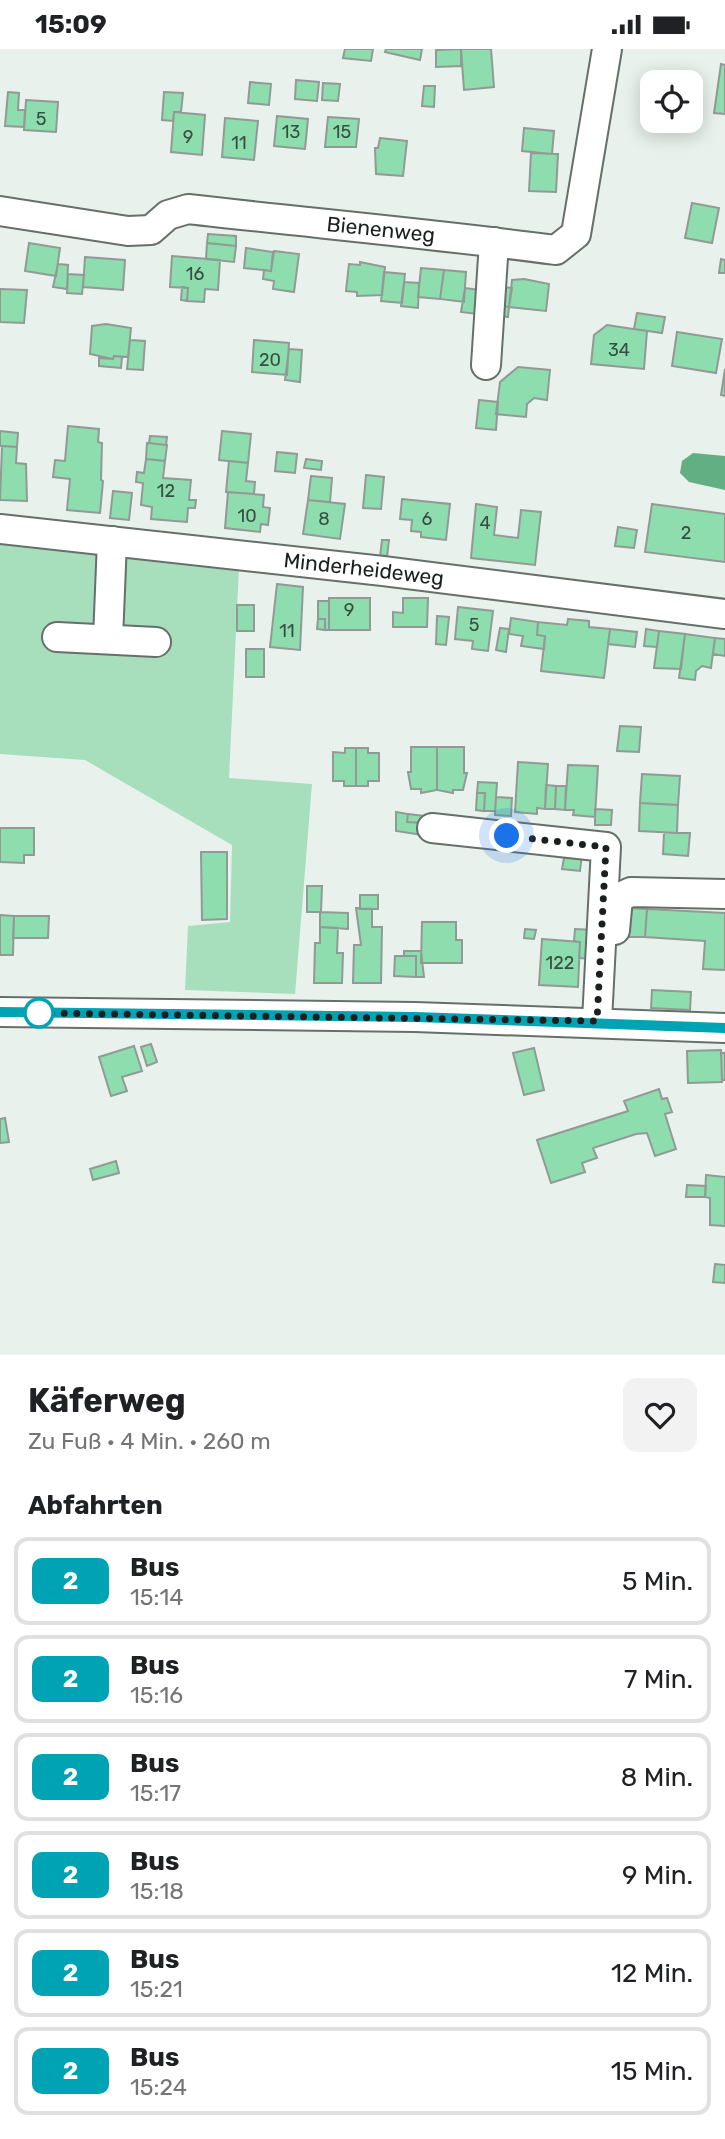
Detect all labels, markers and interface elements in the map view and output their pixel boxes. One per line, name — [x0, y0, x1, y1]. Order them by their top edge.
text: 15:09 — [35, 9, 107, 40]
map controls — [640, 70, 703, 133]
button: locate — [640, 70, 703, 133]
house number: 5 — [36, 108, 46, 130]
house number: 13 — [282, 121, 300, 143]
house number: 15 — [333, 121, 351, 143]
house number: 9 — [183, 126, 193, 148]
house number: 11 — [231, 132, 247, 154]
street label: Bienenweg — [325, 211, 436, 247]
house number: 16 — [186, 263, 204, 285]
house number: 34 — [608, 339, 630, 361]
house number: 20 — [259, 349, 281, 371]
house number: 12 — [157, 480, 175, 502]
house number: 10 — [237, 505, 257, 527]
house number: 8 — [318, 508, 330, 530]
house number: 6 — [422, 508, 433, 530]
house number: 4 — [479, 512, 491, 534]
house number: 2 — [681, 522, 691, 544]
street label: Minderheideweg — [282, 547, 445, 591]
house number: 9 — [344, 599, 354, 621]
house number: 5 — [469, 614, 479, 636]
house number: 11 — [279, 620, 295, 642]
your location — [489, 818, 524, 853]
house number: 122 — [546, 952, 574, 974]
unlabelled marker — [24, 998, 54, 1028]
button: heart — [623, 1378, 697, 1452]
text: Käferweg — [28, 1381, 186, 1420]
text: Zu Fuß · 4 Min. · 260 m — [28, 1427, 271, 1455]
text: Abfahrten — [28, 1490, 163, 1521]
text: Bus — [130, 1552, 179, 1583]
text: 5 Min. — [622, 1566, 693, 1597]
text: 2 — [63, 1567, 78, 1595]
text: 15:14 — [130, 1583, 184, 1611]
text: Bus — [130, 1650, 179, 1681]
text: 7 Min. — [624, 1664, 693, 1695]
text: 2 — [63, 1665, 78, 1693]
text: 15:16 — [130, 1681, 183, 1709]
text: Bus — [130, 1748, 179, 1779]
text: 8 Min. — [621, 1762, 693, 1793]
text: 2 — [63, 1763, 78, 1791]
text: 15:17 — [130, 1779, 181, 1807]
text: Bus — [130, 1846, 179, 1877]
text: 9 Min. — [622, 1860, 693, 1891]
text: 2 — [63, 1861, 78, 1889]
text: 15:18 — [130, 1877, 184, 1905]
text: Bus — [130, 1944, 179, 1975]
text: 12 Min. — [611, 1958, 693, 1989]
text: 2 — [63, 1959, 78, 1987]
text: 15:21 — [130, 1975, 183, 2003]
text: Bus — [130, 2042, 179, 2073]
text: 15 Min. — [611, 2056, 693, 2087]
text: 2 — [63, 2057, 78, 2085]
text: 15:24 — [130, 2073, 187, 2101]

